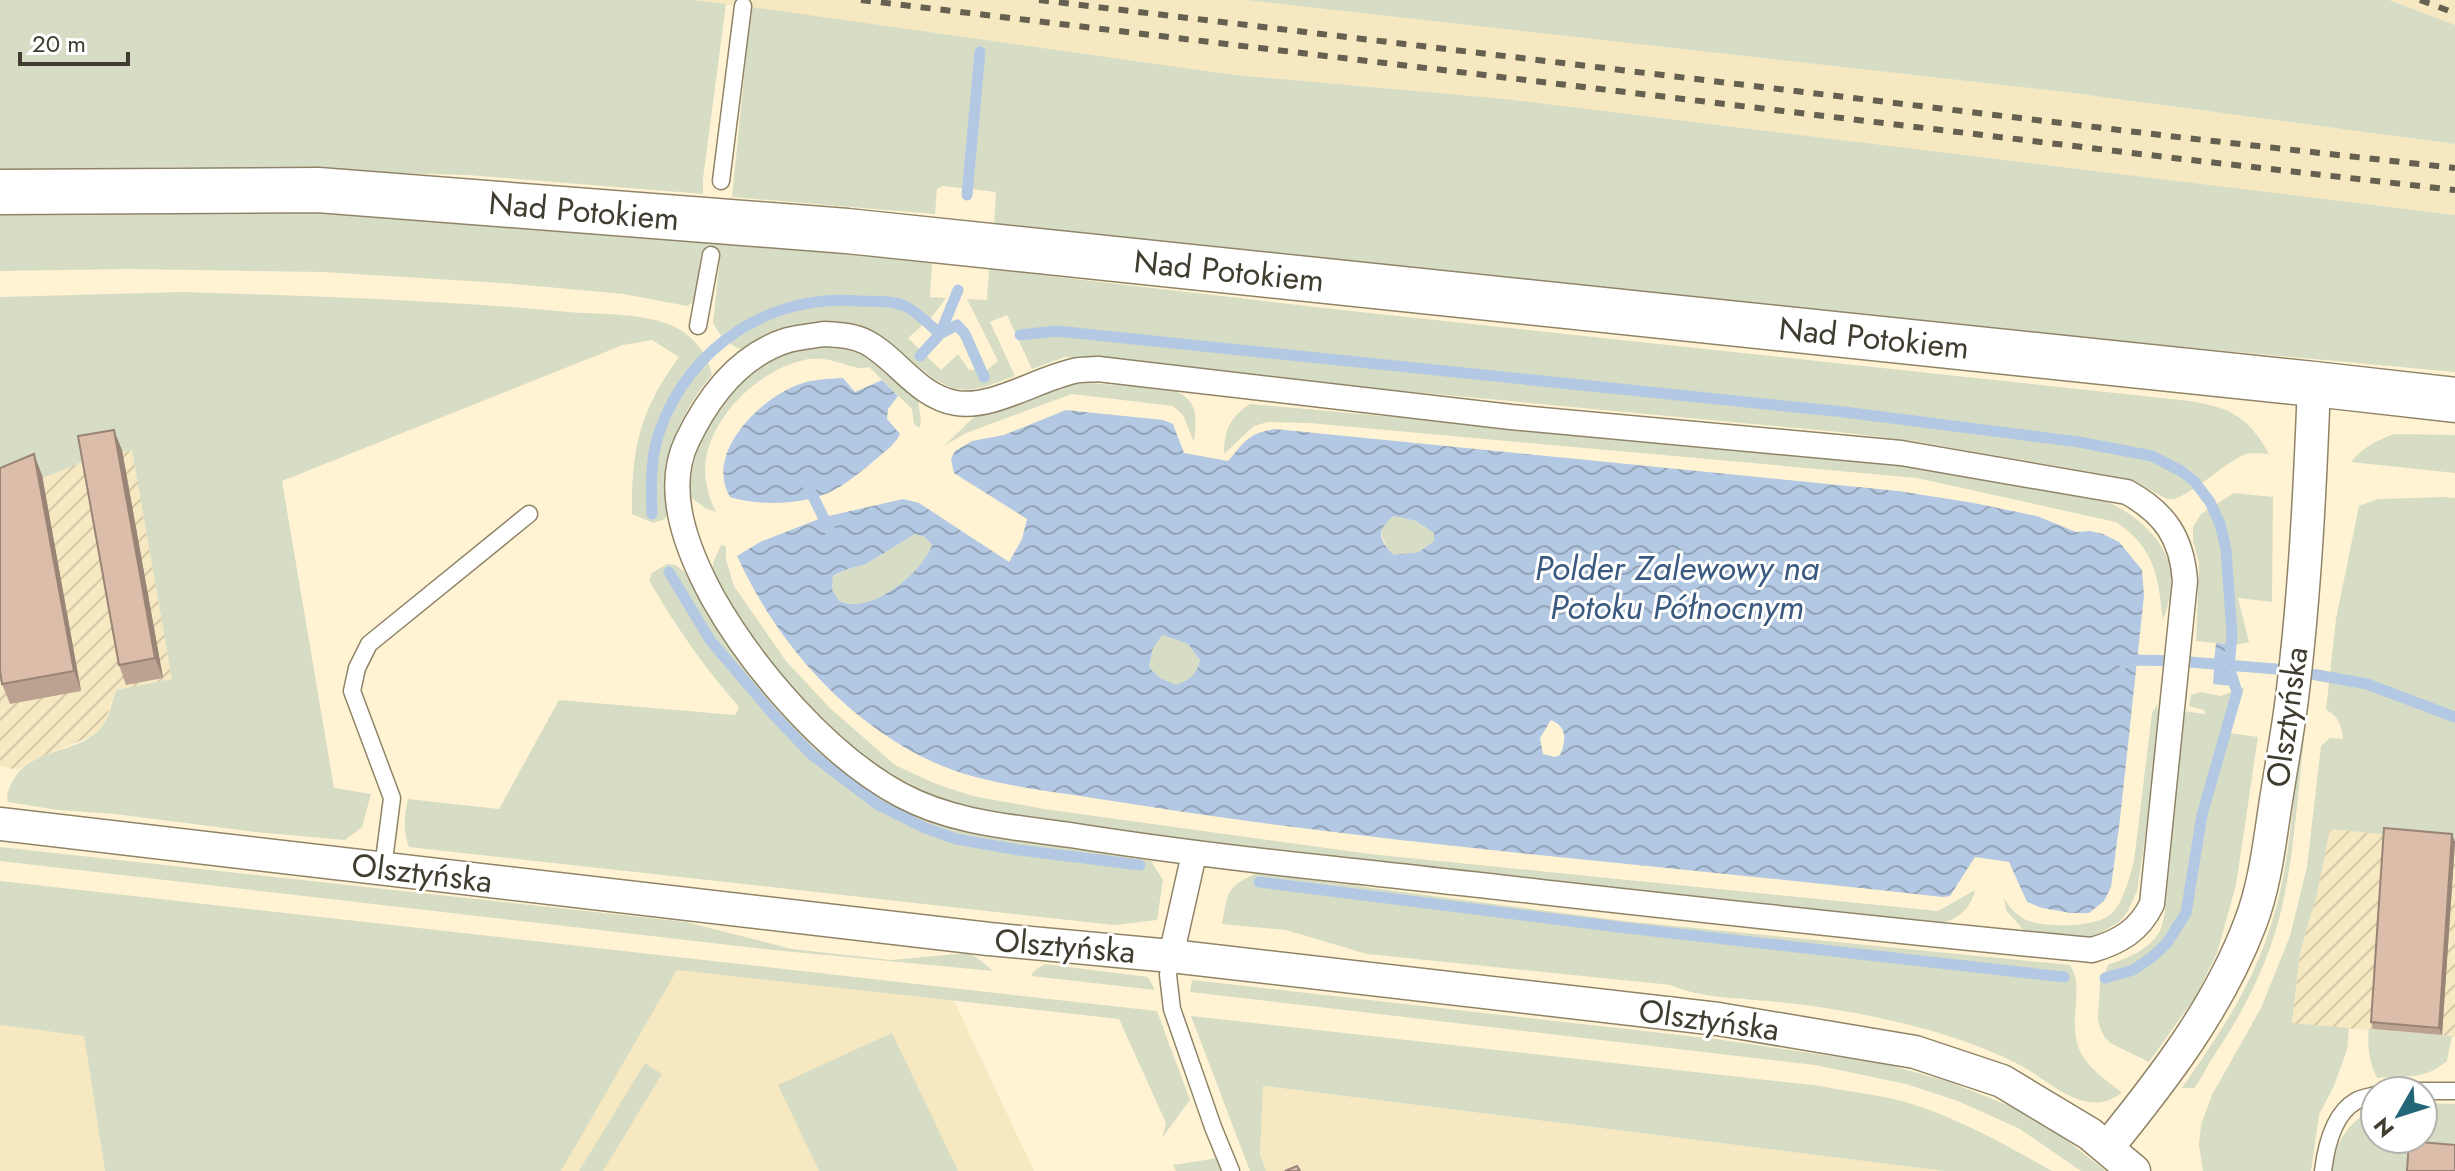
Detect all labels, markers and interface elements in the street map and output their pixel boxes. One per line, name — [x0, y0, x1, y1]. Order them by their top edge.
scale bar — [20, 16, 128, 66]
text: 20 m — [32, 26, 86, 61]
street label: Nad Potokiem — [487, 180, 681, 242]
street label: Nad Potokiem — [1132, 238, 1326, 304]
street label: Nad Potokiem — [1777, 305, 1971, 371]
water label: Polder Zalewowy na Potoku Północnym — [1535, 544, 1820, 632]
street label: Olsztyńska — [2254, 644, 2320, 790]
street label: Olsztyńska — [349, 842, 495, 904]
street label: Olsztyńska — [993, 917, 1137, 975]
street label: Olsztyńska — [1636, 987, 1782, 1053]
north arrow — [2359, 1075, 2439, 1155]
text: N — [2366, 1111, 2401, 1144]

